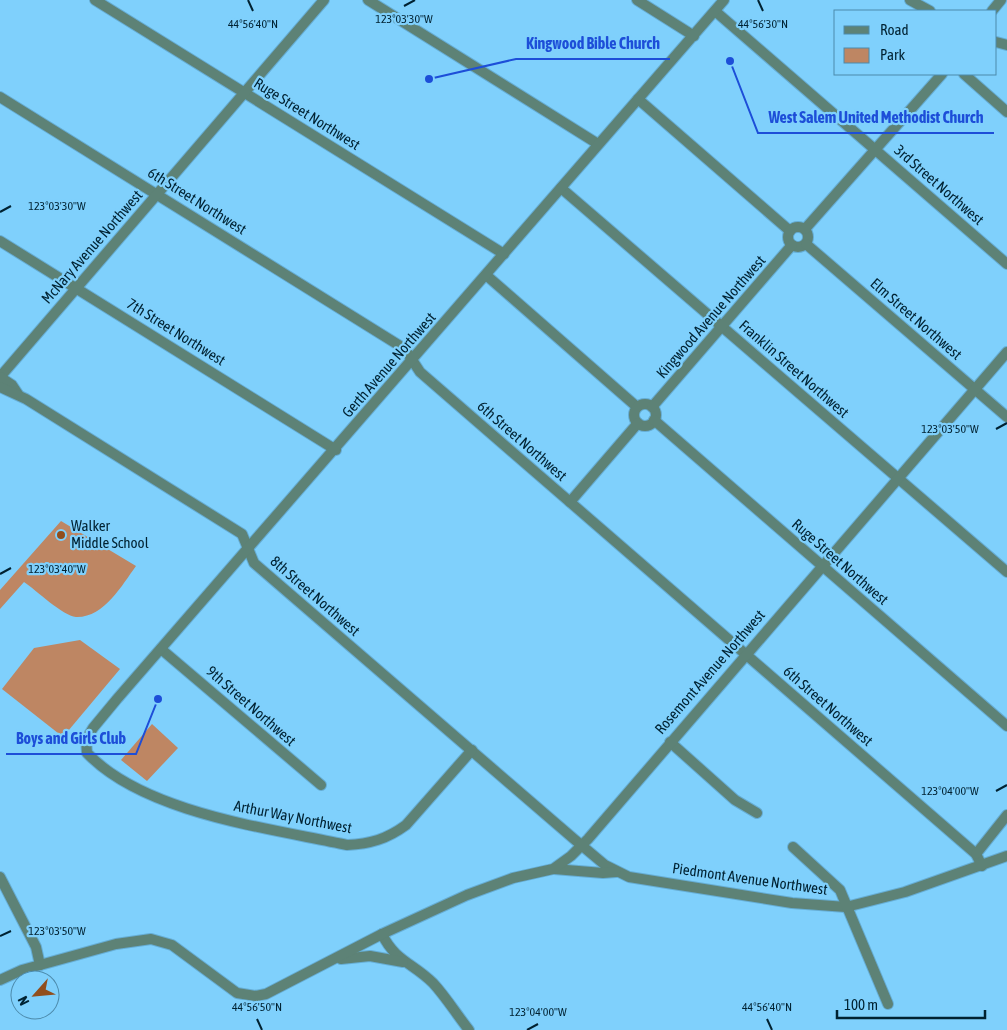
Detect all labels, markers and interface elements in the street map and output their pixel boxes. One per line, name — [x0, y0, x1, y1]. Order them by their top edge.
legend — [834, 10, 997, 75]
text: 123°03'30"W — [375, 12, 433, 26]
text: 44°56'40"N — [228, 17, 278, 31]
text: 44°56'30"N — [738, 17, 788, 31]
text: Road — [880, 21, 909, 38]
callout: Kingwood Bible Church — [516, 28, 670, 59]
text: Kingwood Bible Church — [526, 34, 660, 52]
text: Park — [880, 46, 905, 63]
street label: Ruge Street Northwest — [251, 74, 363, 153]
callout: West Salem United Methodist Church — [758, 102, 994, 133]
text: West Salem United Methodist Church — [767, 108, 984, 126]
street label: 3rd Street Northwest — [891, 141, 987, 228]
street label: 6th Street Northwest — [145, 164, 250, 238]
street label: McNary Avenue Northwest — [38, 187, 145, 307]
text: 123°03'30"W — [28, 199, 86, 213]
street label: Kingwood Avenue Northwest — [653, 252, 769, 382]
street label: Elm Street Northwest — [867, 274, 965, 363]
street label: 7th Street Northwest — [124, 295, 229, 369]
street label: Gerth Avenue Northwest — [338, 309, 439, 421]
street label: Franklin Street Northwest — [736, 316, 853, 421]
street label: 6th Street Northwest — [474, 397, 570, 484]
text: 123°03'50"W — [921, 422, 979, 436]
street label: Ruge Street Northwest — [789, 515, 892, 608]
place label: Walker Middle School — [71, 517, 149, 551]
marker: Walker Middle School — [55, 529, 67, 541]
street label: 8th Street Northwest — [267, 552, 363, 639]
text: 123°03'40"W — [28, 562, 86, 576]
street label: Rosemont Avenue Northwest — [651, 606, 768, 737]
street label: 9th Street Northwest — [203, 662, 299, 749]
street label: 6th Street Northwest — [780, 662, 876, 749]
callout: Boys and Girls Club — [6, 723, 136, 754]
text: Boys and Girls Club — [16, 729, 126, 747]
text: 123°04'00"W — [921, 784, 979, 798]
street label: Arthur Way Northwest — [233, 797, 353, 836]
street label: Piedmont Avenue Northwest — [671, 859, 829, 898]
text: 123°03'50"W — [28, 924, 86, 938]
north arrow — [10, 970, 60, 1020]
scale bar — [837, 988, 984, 1020]
text: N — [14, 994, 32, 1008]
text: 100 m — [844, 996, 878, 1013]
text: 44°56'50"N — [232, 1000, 282, 1014]
text: 44°56'40"N — [742, 1000, 792, 1014]
text: 123°04'00"W — [509, 1005, 567, 1019]

